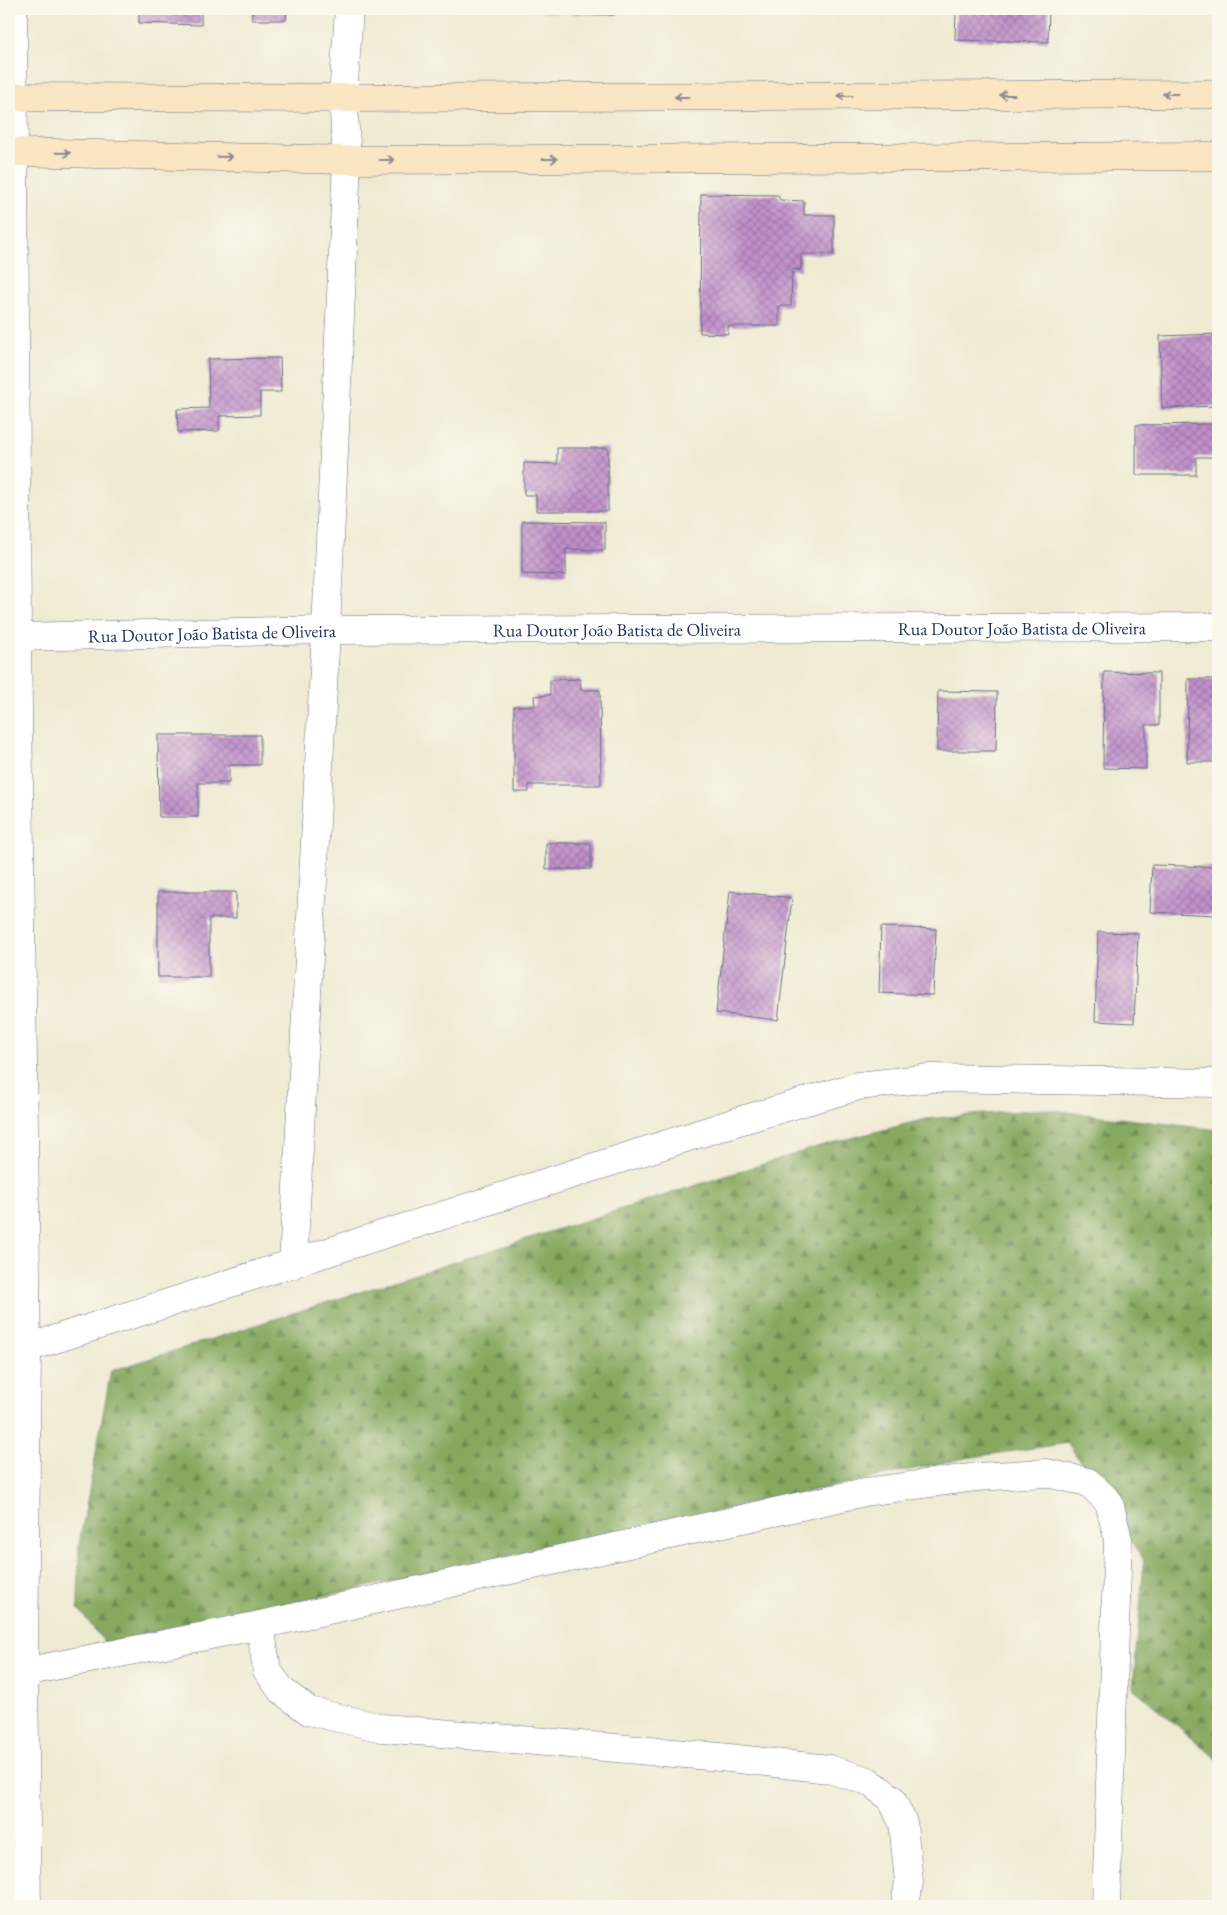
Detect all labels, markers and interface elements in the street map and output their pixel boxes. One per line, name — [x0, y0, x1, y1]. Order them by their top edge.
one-way arrow — [1162, 89, 1178, 99]
one-way arrow — [999, 90, 1016, 100]
one-way arrow — [837, 91, 853, 101]
one-way arrow — [674, 92, 690, 102]
one-way arrow — [54, 148, 70, 158]
one-way arrow — [216, 152, 233, 162]
one-way arrow — [542, 154, 558, 164]
one-way arrow — [379, 155, 395, 165]
street label: Rua Doutor João Batista de Oliveira — [898, 616, 1147, 640]
street label: Rua Doutor João Batista de Oliveira — [493, 617, 742, 641]
street label: Rua Doutor João Batista de Oliveira — [88, 618, 337, 647]

